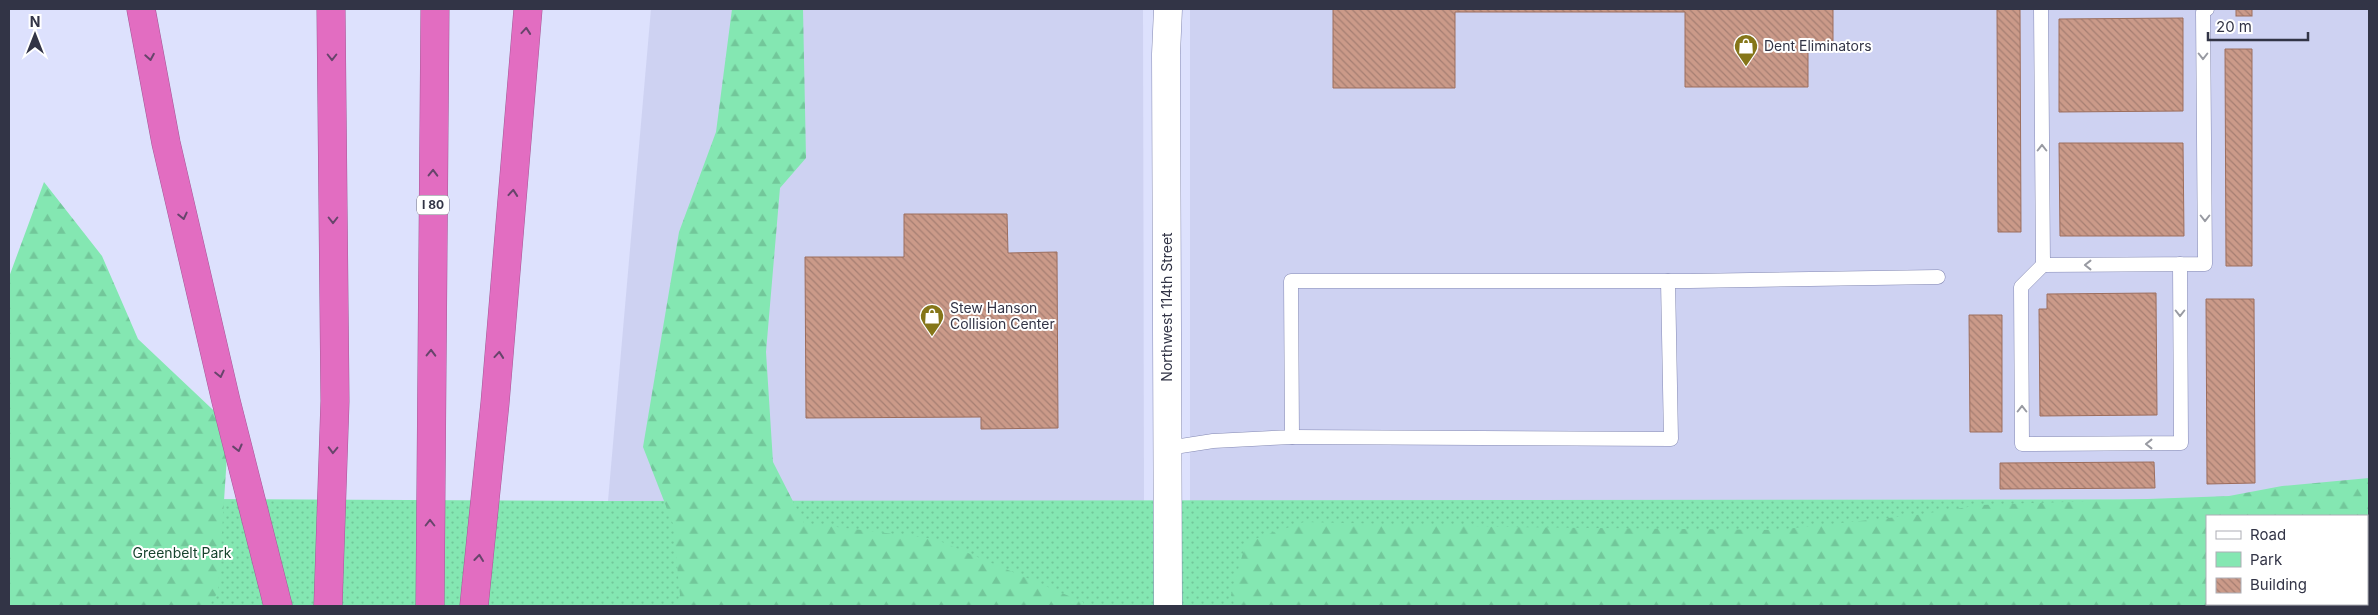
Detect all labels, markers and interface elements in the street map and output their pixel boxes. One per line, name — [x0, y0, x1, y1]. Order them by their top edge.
north arrow — [10, 10, 60, 60]
scale bar — [2208, 10, 2308, 42]
text: N — [30, 13, 40, 30]
text: 20 m — [2216, 17, 2252, 36]
one-way arrow — [520, 26, 531, 34]
shop icon: Dent Eliminators — [1733, 33, 1759, 67]
place label: Dent Eliminators — [1764, 37, 1872, 54]
one-way arrow — [144, 52, 154, 61]
one-way arrow — [2198, 52, 2208, 60]
one-way arrow — [327, 54, 337, 62]
one-way arrow — [2037, 144, 2047, 152]
one-way arrow — [428, 169, 439, 177]
one-way arrow — [507, 188, 518, 196]
road number: I 80 — [417, 196, 449, 214]
one-way arrow — [177, 211, 188, 220]
one-way arrow — [2200, 215, 2210, 223]
one-way arrow — [328, 216, 338, 224]
street label: Northwest 114th Street — [1158, 232, 1175, 382]
one-way arrow — [2084, 260, 2092, 270]
place label: Stew Hanson Collision Center — [950, 299, 1055, 332]
shop icon: Stew Hanson Collision Center — [919, 303, 945, 337]
one-way arrow — [2175, 309, 2185, 317]
one-way arrow — [426, 349, 436, 357]
one-way arrow — [493, 350, 504, 358]
one-way arrow — [214, 370, 225, 379]
one-way arrow — [2017, 405, 2027, 412]
one-way arrow — [2145, 439, 2153, 449]
one-way arrow — [232, 444, 243, 453]
one-way arrow — [328, 446, 338, 454]
legend — [2206, 515, 2368, 605]
one-way arrow — [425, 518, 435, 526]
text: Road — [2250, 525, 2286, 544]
park label: Greenbelt Park — [133, 544, 232, 561]
text: Park — [2250, 550, 2283, 569]
one-way arrow — [473, 553, 484, 561]
text: Building — [2250, 575, 2307, 594]

